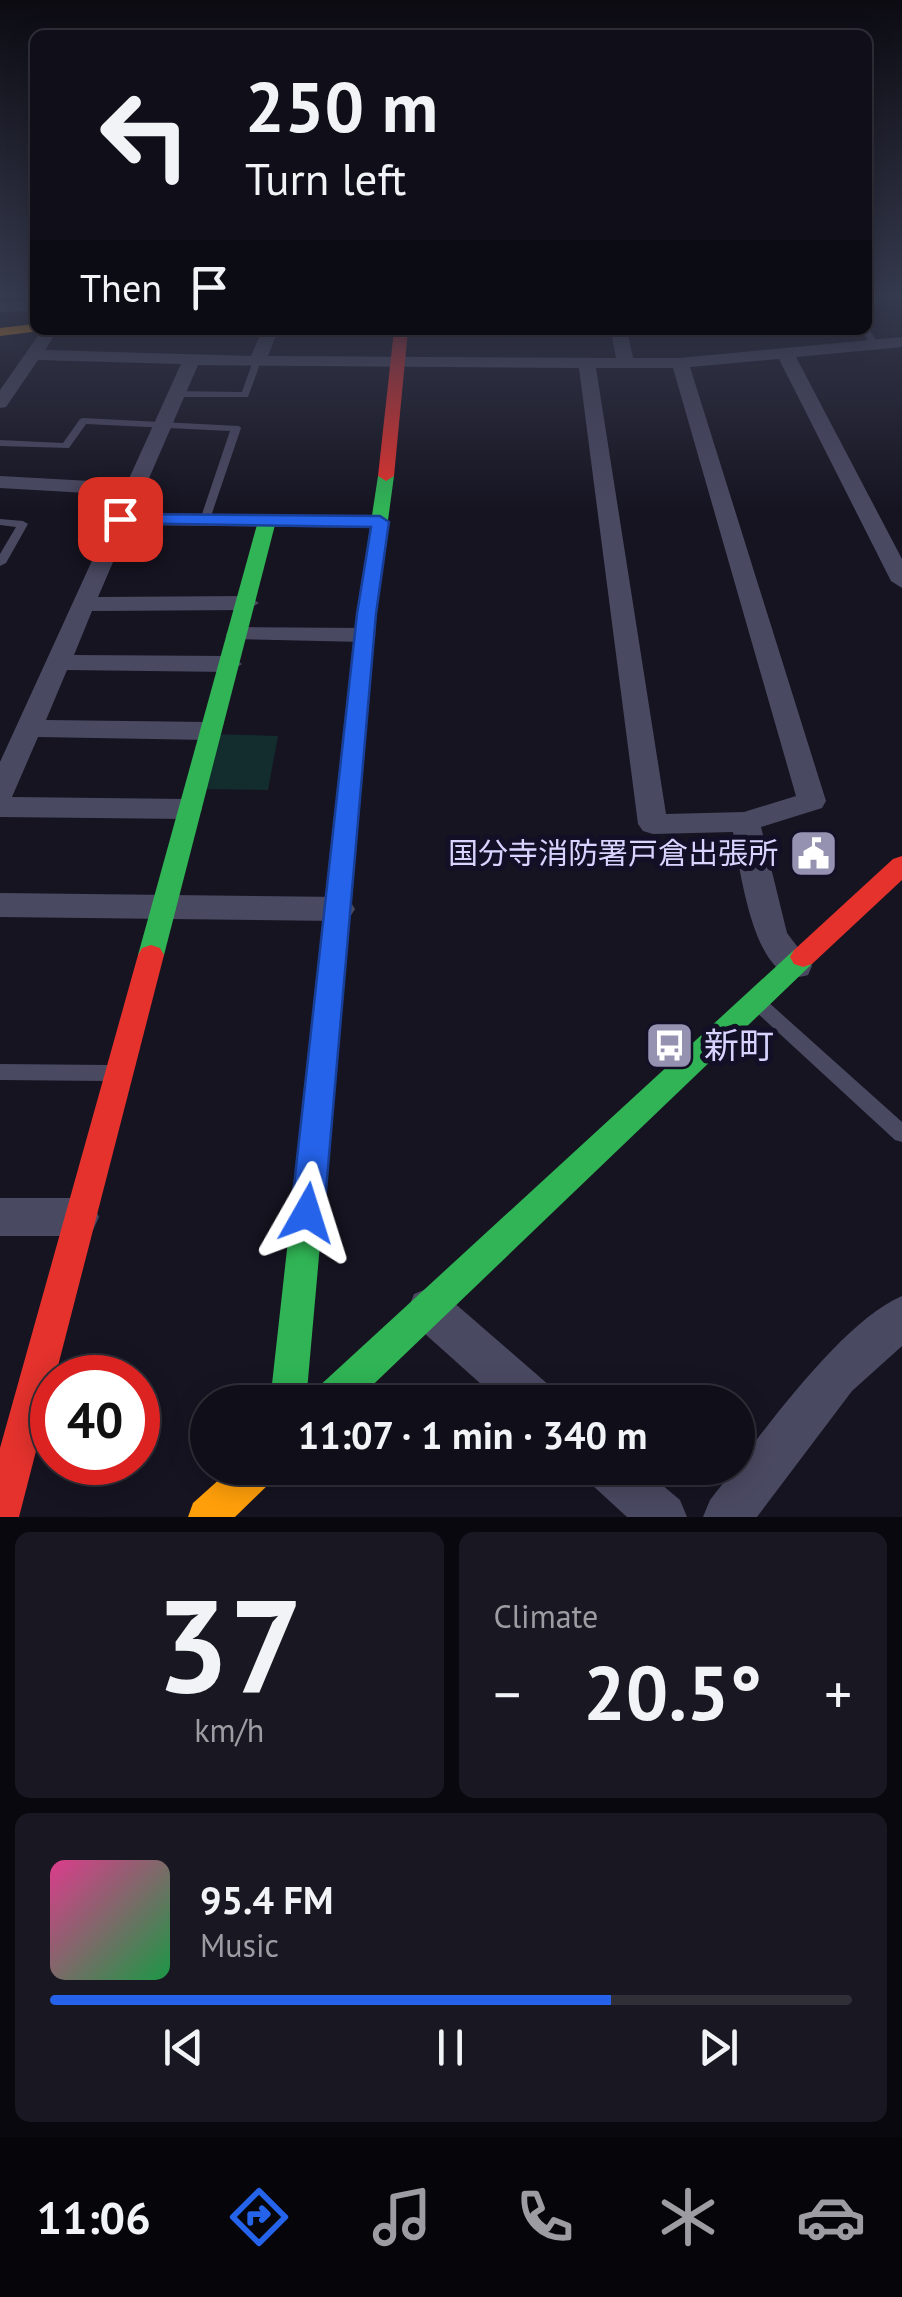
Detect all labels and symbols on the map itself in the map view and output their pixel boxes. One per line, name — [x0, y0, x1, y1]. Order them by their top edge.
pin — [78, 477, 163, 562]
public building icon: 国分寺消防署戸倉出張所 — [787, 828, 839, 880]
place label: 国分寺消防署戸倉出張所 — [448, 833, 778, 872]
bus stop icon: 新町 — [643, 1020, 695, 1072]
place label: 新町 — [704, 1022, 774, 1068]
position arrow — [255, 1161, 359, 1265]
speed limit sign: 40 — [30, 1355, 160, 1485]

